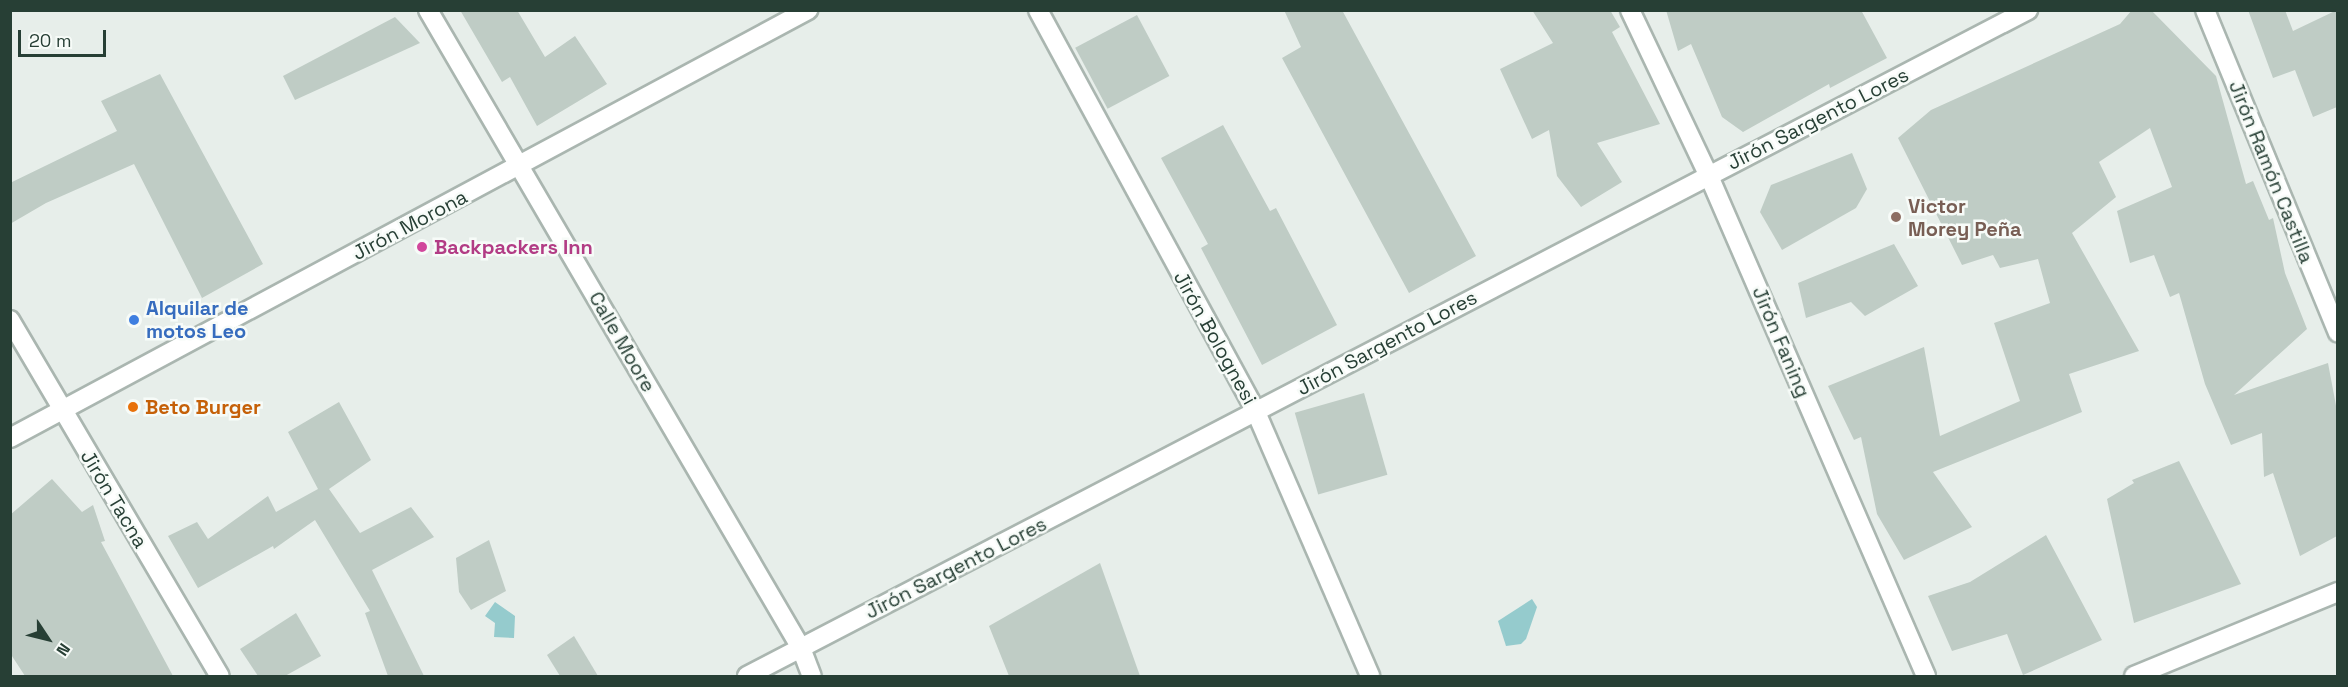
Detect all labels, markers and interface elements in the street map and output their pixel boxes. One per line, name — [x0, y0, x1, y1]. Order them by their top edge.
scale bar — [21, 18, 110, 56]
text: 20 m — [29, 29, 72, 52]
street label: Jirón Sargento Lores — [1723, 63, 1913, 175]
street label: Jirón Ramón Castilla — [2223, 77, 2319, 267]
street label: Jirón Morona — [348, 185, 472, 265]
place label: Victor Morey Peña — [1908, 194, 2022, 241]
marker: Victor Morey Peña — [1889, 210, 1903, 224]
place label: Backpackers Inn — [434, 235, 593, 259]
marker: Backpackers Inn — [415, 240, 429, 254]
street label: Jirón Bolognesi — [1168, 267, 1262, 409]
street label: Jirón Faning — [1747, 283, 1815, 401]
street label: Jirón Sargento Lores — [1293, 285, 1481, 401]
street label: Calle Moore — [584, 287, 660, 397]
place label: Alquilar de motos Leo — [146, 296, 249, 343]
marker: Alquilar de motos Leo — [127, 313, 141, 327]
place label: Beto Burger — [145, 395, 261, 419]
marker: Beto Burger — [126, 400, 140, 414]
street label: Jirón Tacna — [75, 445, 153, 553]
street label: Jirón Sargento Lores — [861, 512, 1051, 624]
north arrow — [18, 609, 78, 669]
text: N — [51, 639, 75, 660]

